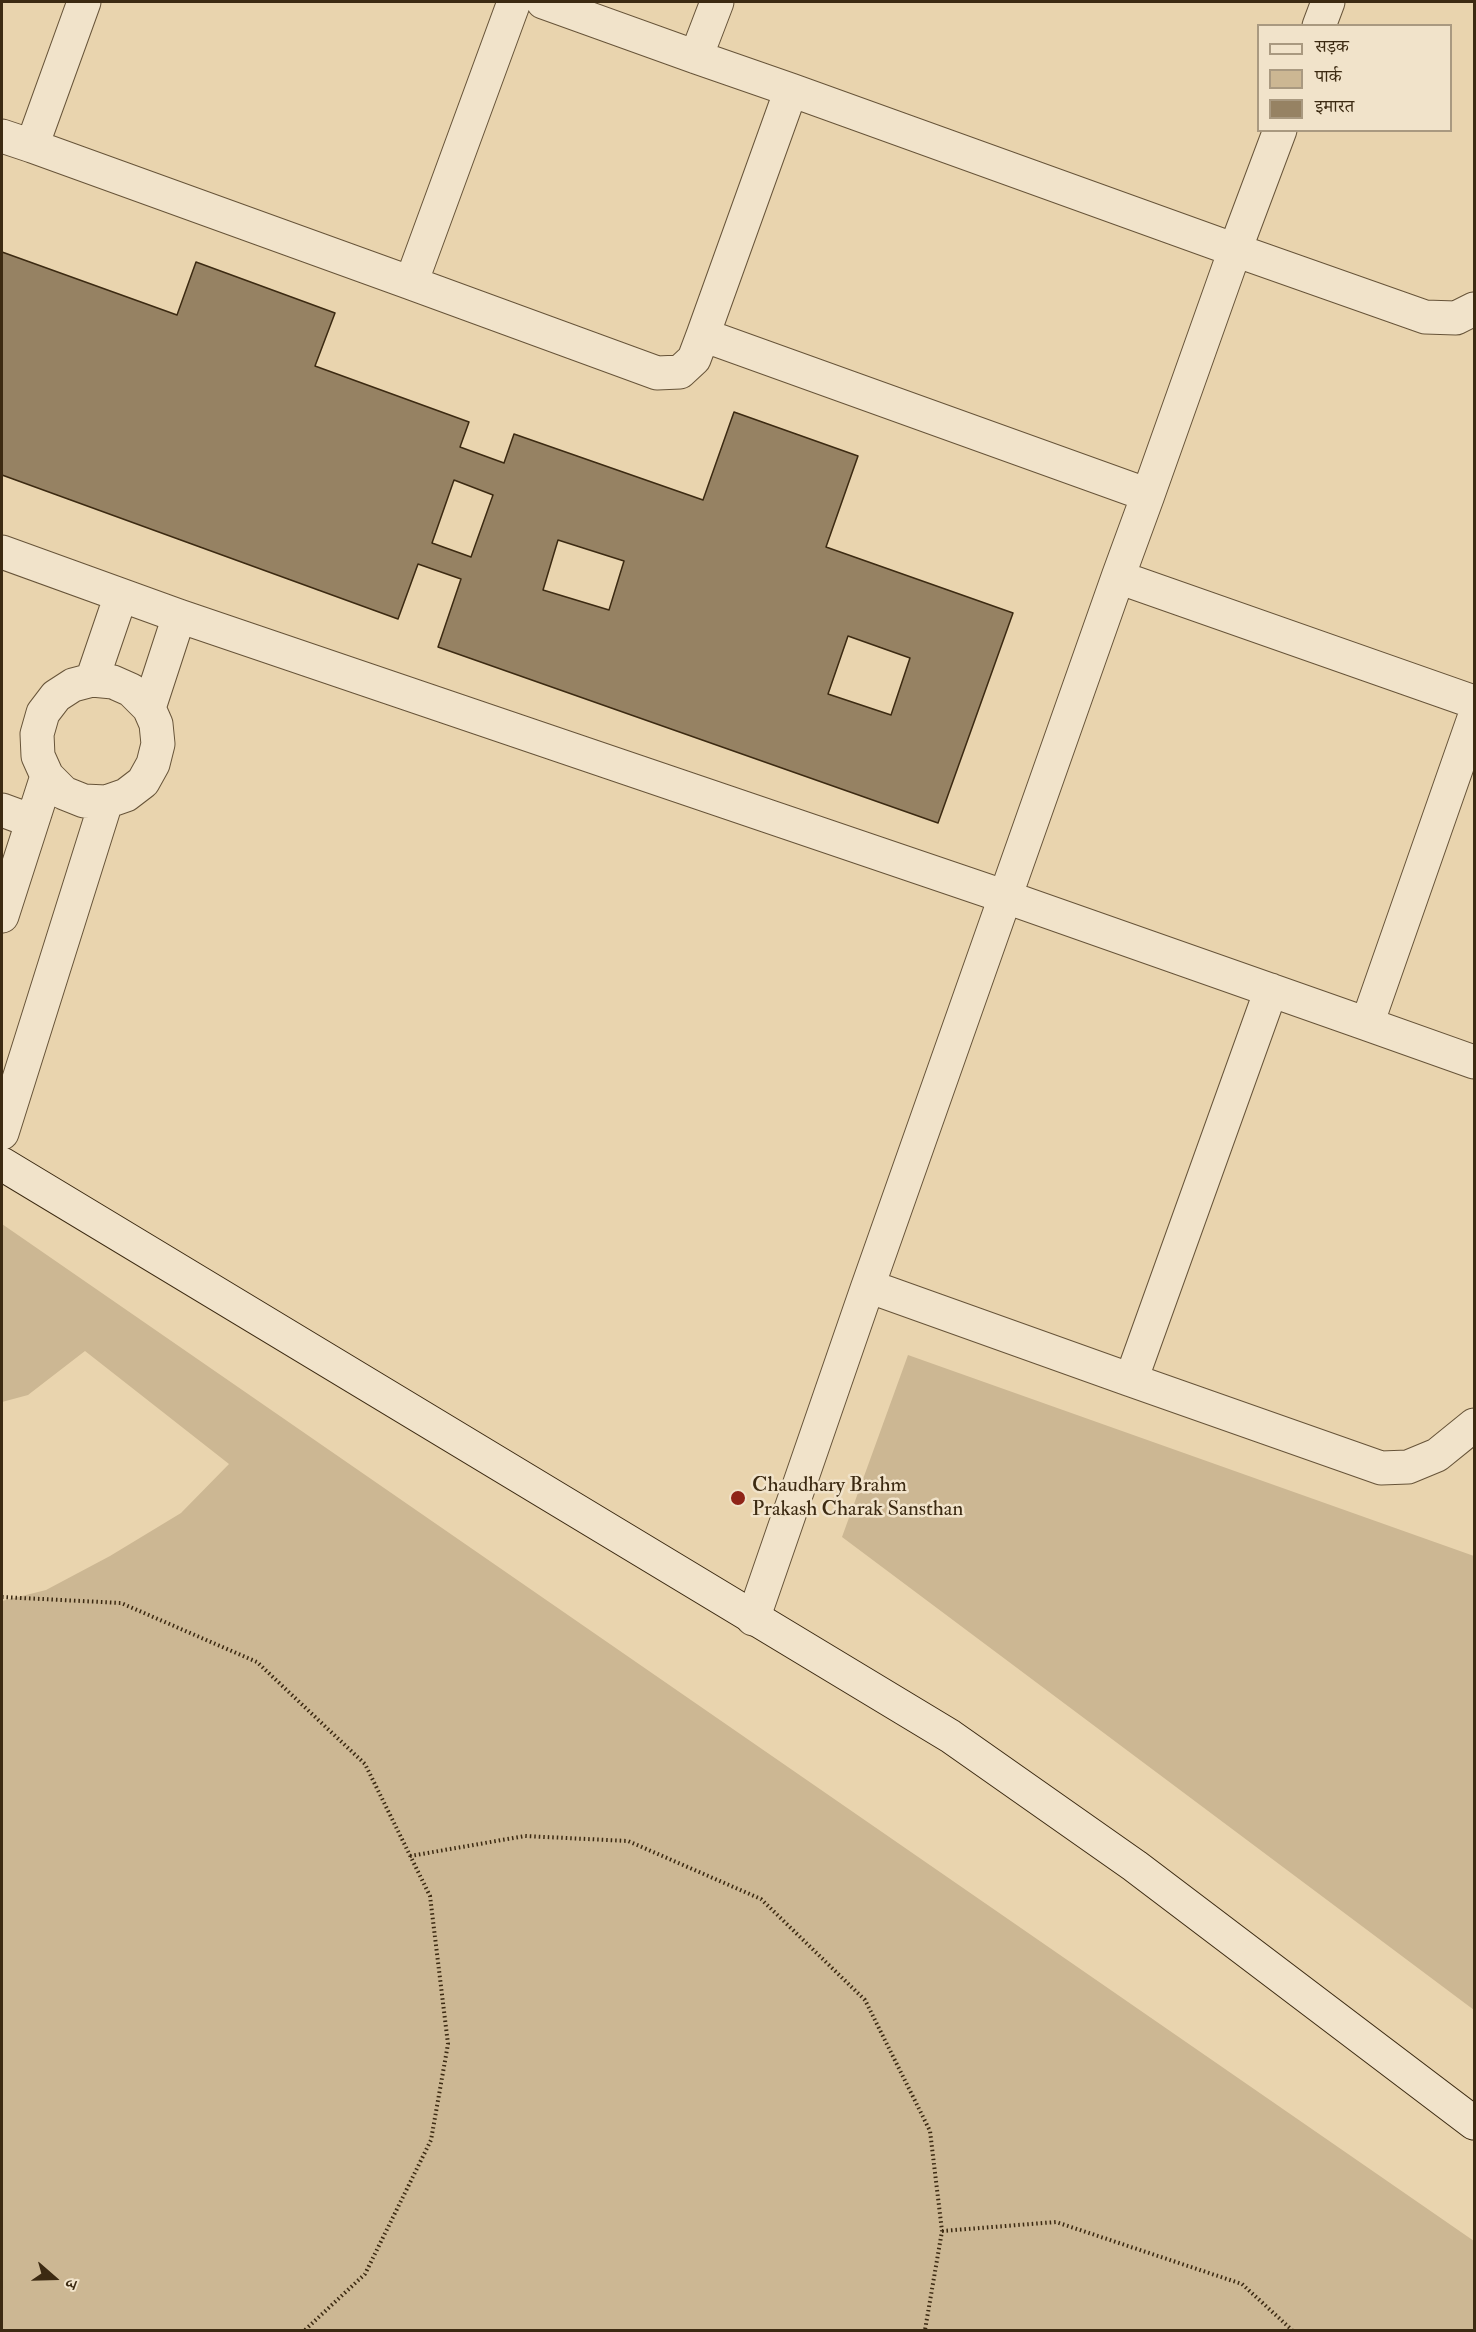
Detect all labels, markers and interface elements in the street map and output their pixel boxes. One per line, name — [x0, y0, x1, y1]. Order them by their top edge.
legend — [1257, 24, 1452, 132]
text: सड़क — [1315, 35, 1349, 58]
text: पार्क — [1315, 65, 1342, 88]
text: इमारत — [1315, 95, 1354, 118]
place label: Chaudhary Brahm Prakash Charak Sansthan — [752, 1473, 963, 1523]
marker: Chaudhary Brahm Prakash Charak Sansthan — [729, 1489, 747, 1507]
north arrow — [24, 2248, 84, 2308]
text: उ — [60, 2277, 82, 2291]

